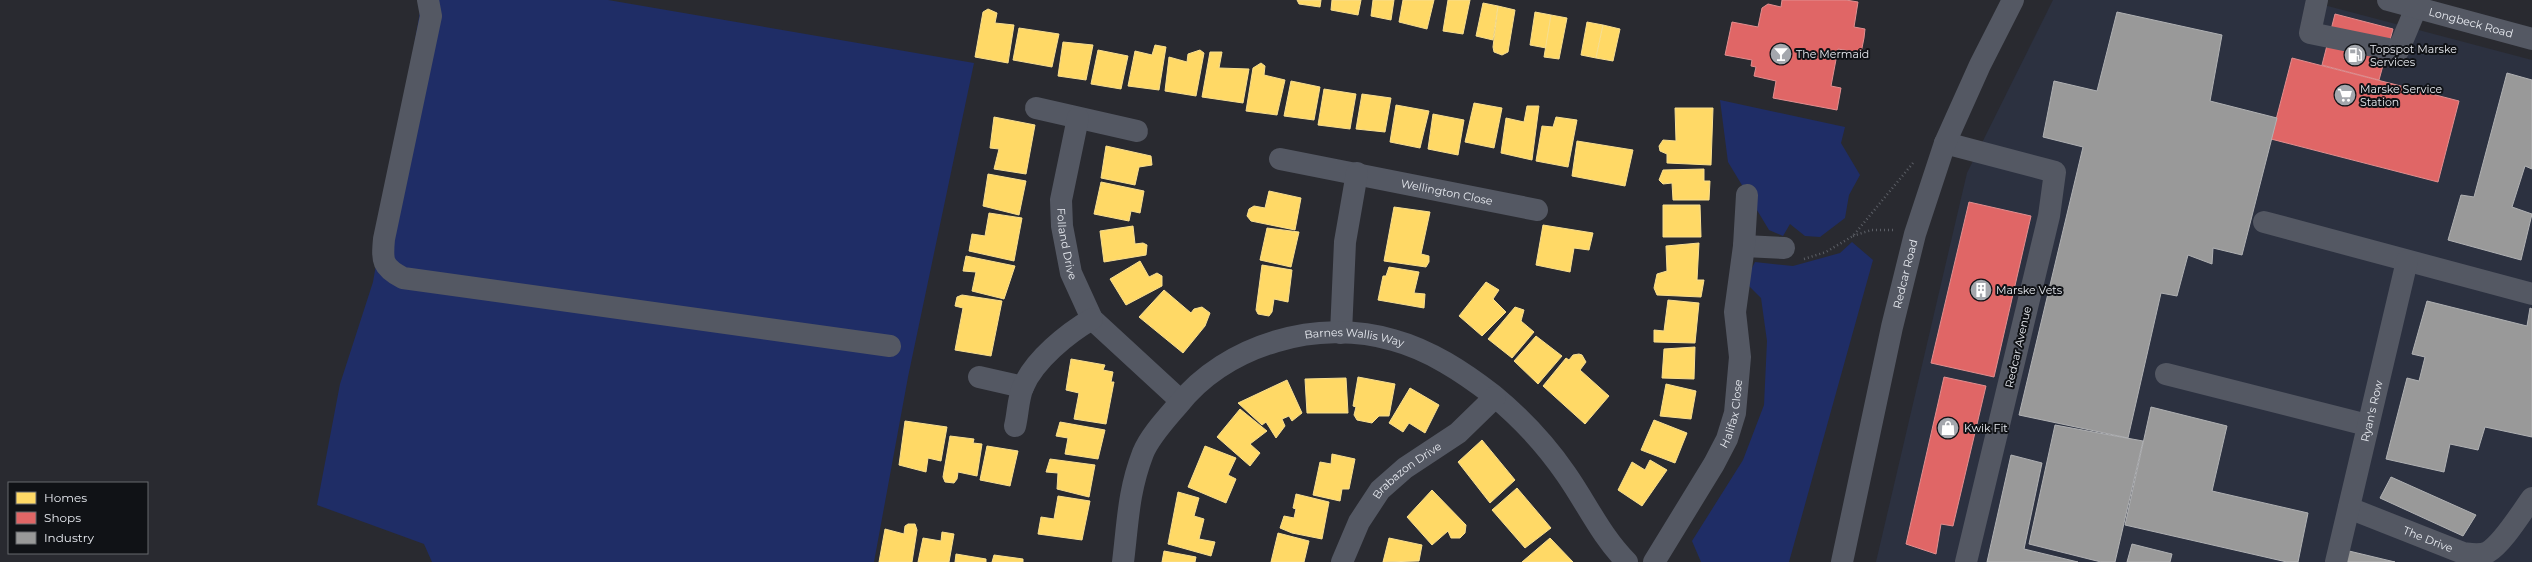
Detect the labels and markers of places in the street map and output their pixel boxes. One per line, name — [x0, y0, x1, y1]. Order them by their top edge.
bar icon: The Mermaid — [1768, 41, 1794, 67]
fuel station icon: Topspot Marske Services — [2342, 42, 2368, 68]
place label: Topspot Marske Services — [2370, 42, 2457, 69]
place label: The Mermaid — [1796, 47, 1869, 61]
supermarket icon: Marske Service Station — [2332, 82, 2358, 108]
place label: Marske Service Station — [2360, 82, 2443, 109]
building icon: Marske Vets — [1968, 277, 1994, 303]
place label: Marske Vets — [1996, 283, 2063, 297]
shop icon: Kwik Fit — [1935, 415, 1961, 441]
place label: Kwik Fit — [1964, 421, 2008, 435]

